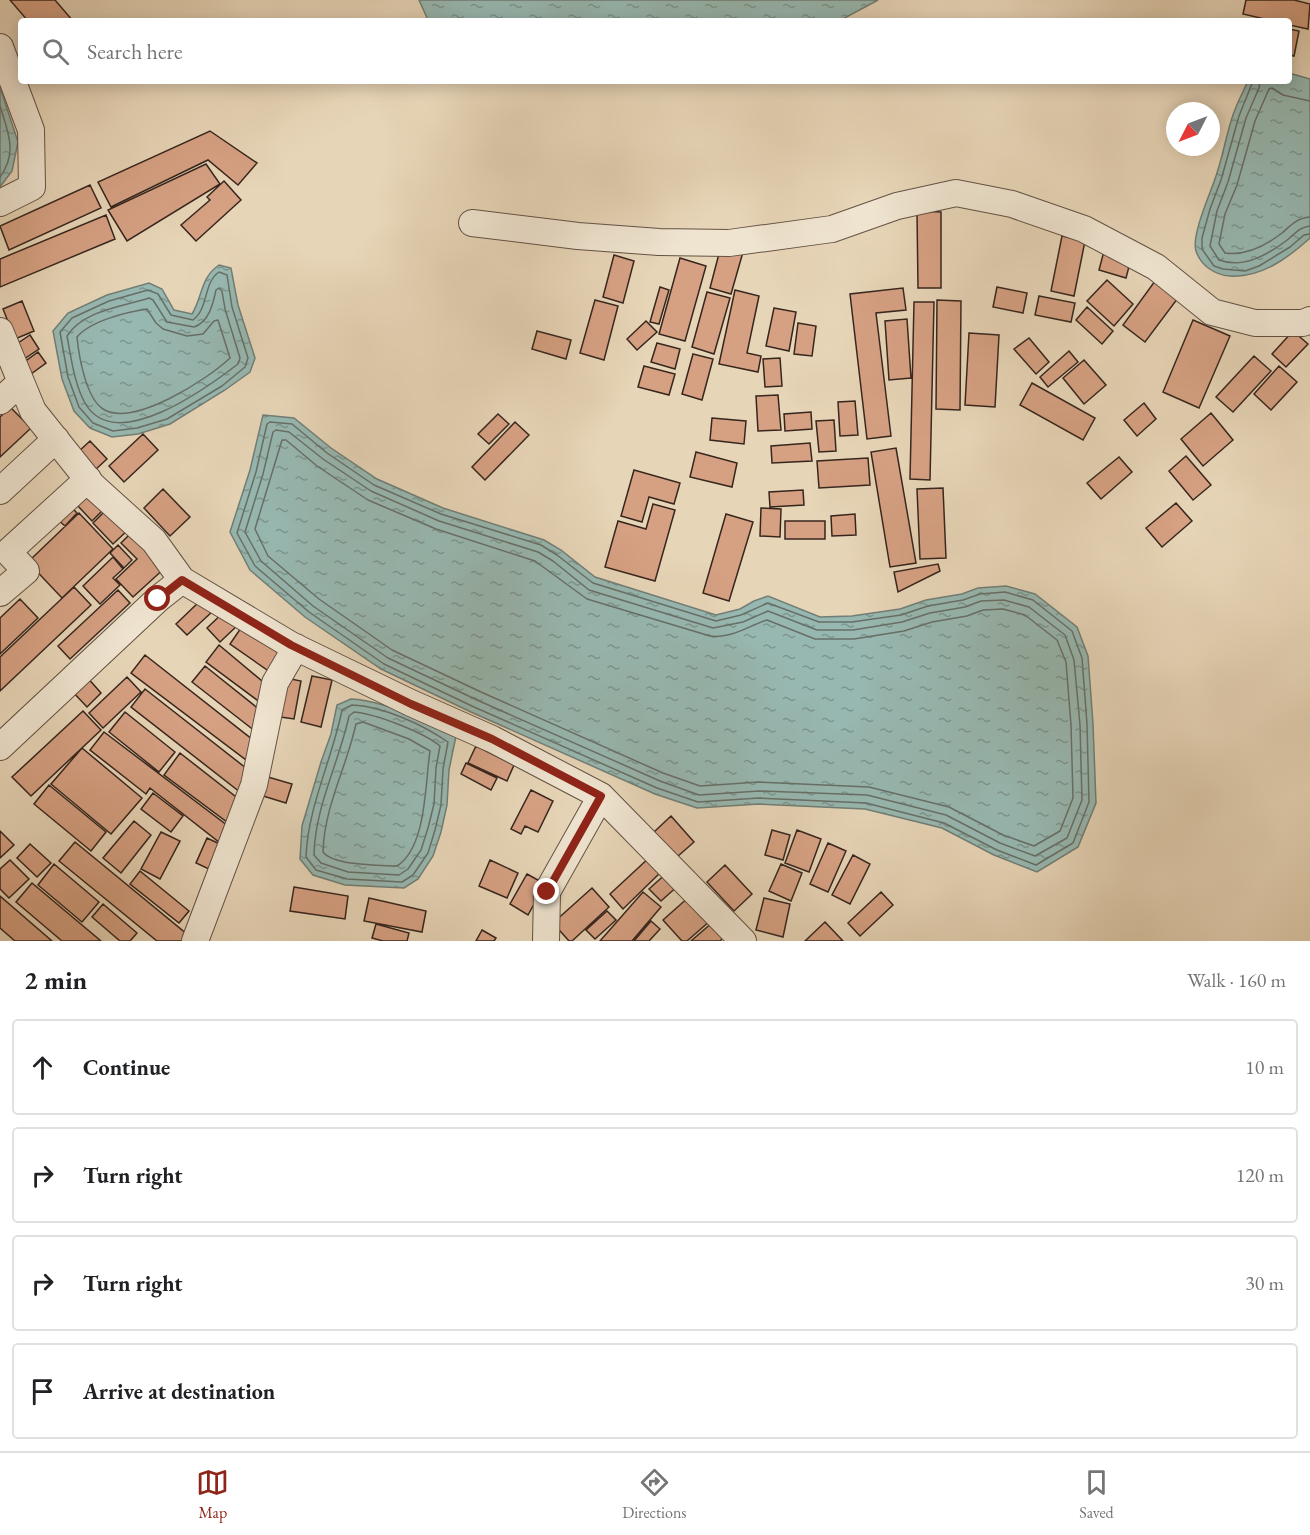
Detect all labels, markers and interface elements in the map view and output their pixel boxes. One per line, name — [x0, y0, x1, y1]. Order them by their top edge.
search box — [18, 18, 1292, 84]
icon: search — [39, 35, 72, 68]
text: Search here — [87, 37, 182, 66]
north arrow — [1166, 102, 1220, 156]
route start — [144, 585, 170, 611]
route end — [533, 878, 559, 904]
text: 2 min — [24, 963, 87, 997]
text: Walk · 160 m — [1187, 967, 1286, 993]
icon: ahead — [26, 1051, 59, 1084]
text: Continue — [83, 1053, 170, 1082]
text: 10 m — [1245, 1054, 1284, 1080]
icon: right — [26, 1159, 59, 1192]
text: Turn right — [83, 1161, 182, 1190]
text: 120 m — [1236, 1162, 1284, 1188]
icon: right — [26, 1267, 59, 1300]
text: Turn right — [83, 1269, 182, 1298]
text: 30 m — [1245, 1270, 1284, 1296]
icon: arrive — [26, 1375, 59, 1408]
text: Arrive at destination — [83, 1377, 275, 1406]
tab: Map — [196, 1466, 229, 1523]
tab: Directions — [622, 1466, 687, 1523]
tab: Saved — [1079, 1466, 1114, 1523]

